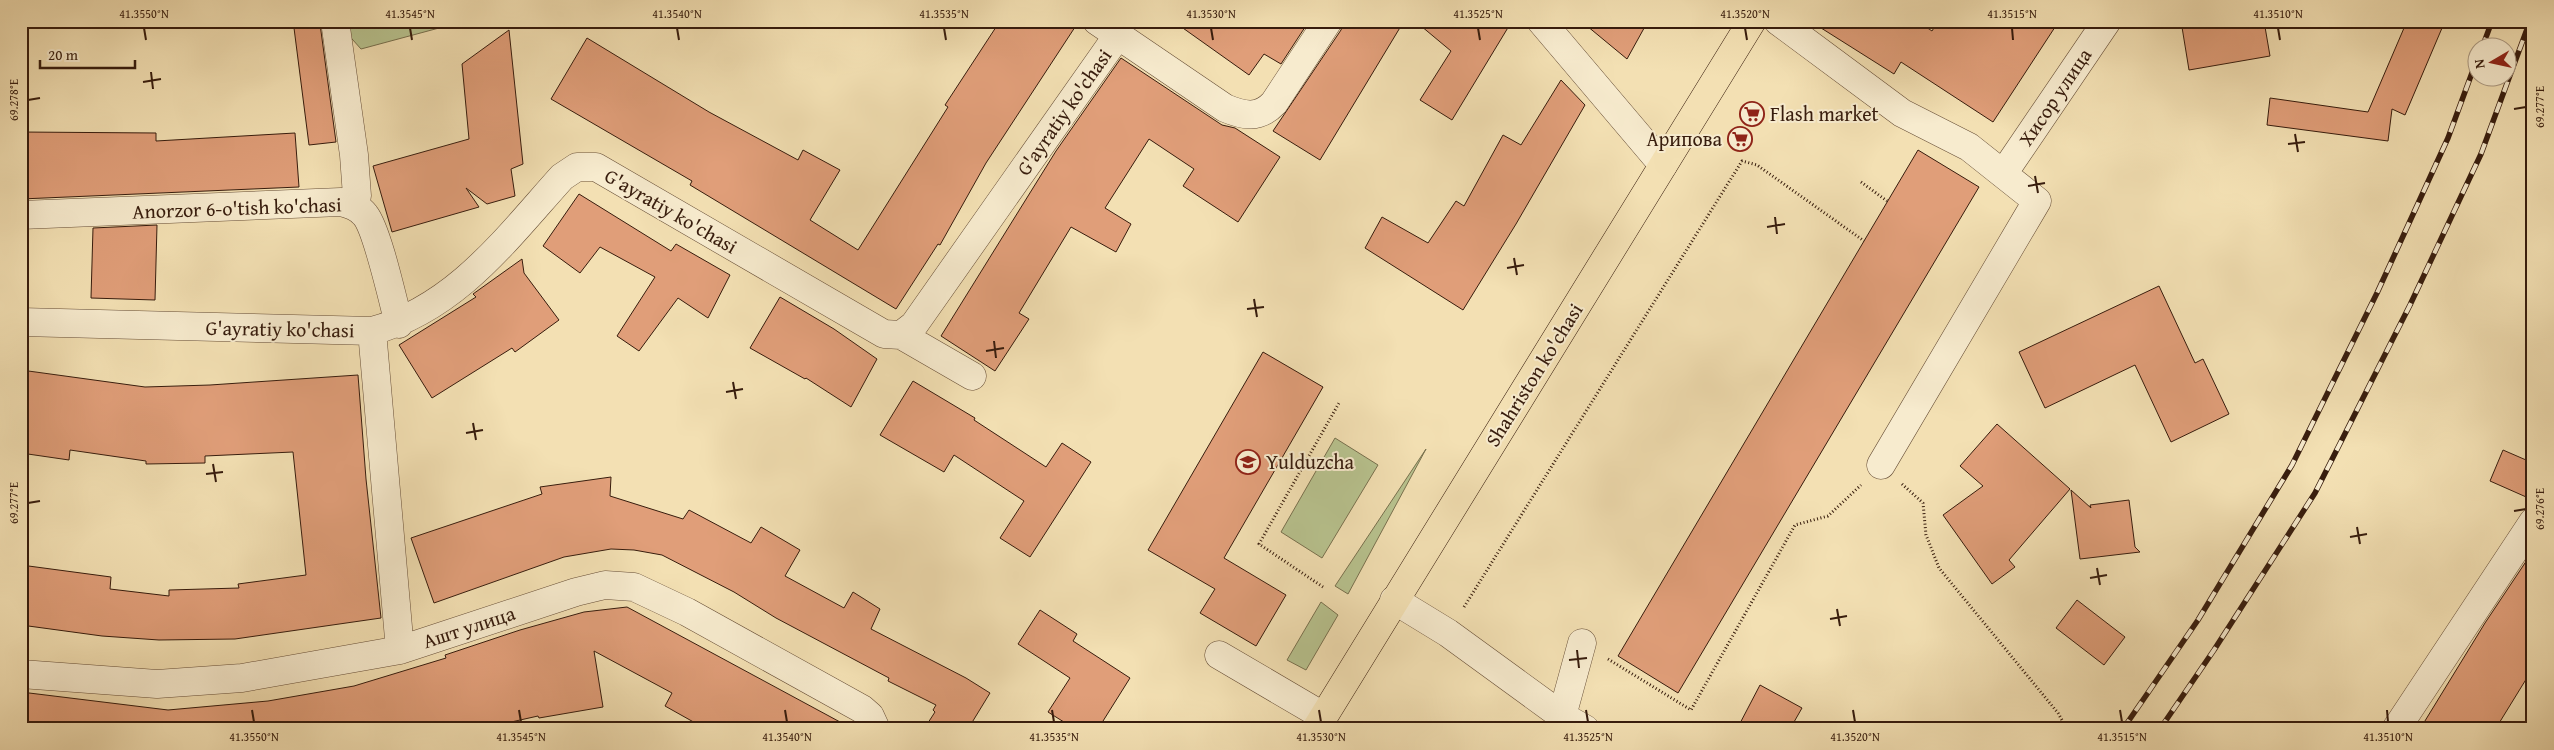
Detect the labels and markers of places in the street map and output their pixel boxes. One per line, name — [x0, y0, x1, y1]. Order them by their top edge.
place label: Flash market — [1770, 99, 1879, 128]
supermarket icon: Flash market — [1739, 101, 1765, 127]
place label: Арипова — [1646, 124, 1722, 153]
supermarket icon: Арипова — [1727, 126, 1753, 152]
place label: Yulduzcha — [1266, 447, 1354, 476]
school or university icon: Yulduzcha — [1235, 449, 1261, 475]

